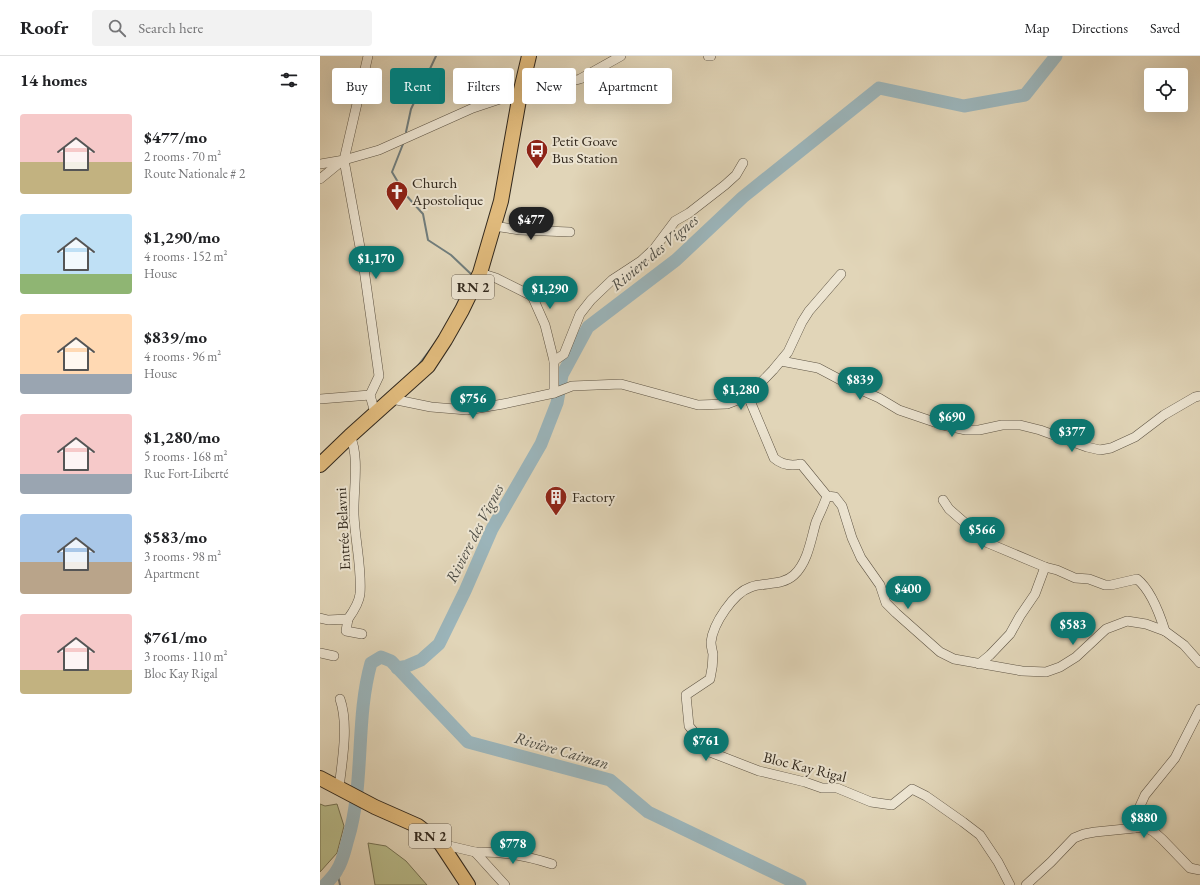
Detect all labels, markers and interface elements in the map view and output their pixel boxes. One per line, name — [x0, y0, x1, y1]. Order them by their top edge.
search box — [92, 10, 372, 46]
text: Roofr — [20, 15, 68, 40]
icon: search — [106, 17, 128, 39]
text: Search here — [138, 18, 203, 37]
text: Map — [1024, 19, 1050, 37]
text: Directions — [1072, 19, 1128, 37]
text: Saved — [1150, 19, 1180, 37]
chip: Buy — [332, 68, 382, 104]
chip: Rent — [390, 68, 445, 104]
chip: Filters — [453, 68, 514, 104]
chip: New — [522, 68, 576, 104]
chip: Apartment — [584, 68, 672, 104]
map controls — [1144, 68, 1188, 112]
button: locate — [1144, 68, 1188, 112]
text: 14 homes — [20, 69, 87, 91]
icon: filters — [278, 69, 300, 91]
text: $477/mo — [144, 126, 207, 148]
icon: home — [52, 130, 100, 178]
place label: Petit Goave Bus Station — [552, 131, 618, 167]
bus stop icon: Petit Goave Bus Station — [524, 137, 550, 170]
text: 2 rooms · 70 m² — [144, 148, 221, 165]
text: Route Nationale # 2 — [144, 165, 245, 182]
place label: Church Apostolique — [411, 173, 483, 209]
church icon: Church Apostolique — [384, 179, 410, 212]
pin: $477 — [507, 207, 555, 241]
water label: Riviere des Vignes — [606, 209, 703, 295]
text: $477 — [518, 211, 544, 228]
text: $1,290/mo — [144, 226, 220, 248]
icon: home — [52, 230, 100, 278]
pin: $1,170 — [343, 246, 409, 280]
text: 4 rooms · 152 m² — [144, 248, 228, 265]
text: $1,170 — [358, 250, 394, 267]
text: House — [144, 265, 177, 282]
road number: RN 2 — [452, 275, 494, 299]
pin: $1,290 — [517, 276, 583, 310]
text: $1,290 — [532, 280, 568, 297]
text: $839/mo — [144, 326, 207, 348]
icon: home — [52, 330, 100, 378]
text: 4 rooms · 96 m² — [144, 348, 221, 365]
text: House — [144, 365, 177, 382]
pin: $839 — [836, 367, 884, 401]
text: $839 — [847, 371, 873, 388]
pin: $1,280 — [708, 377, 774, 411]
text: $1,280 — [723, 381, 759, 398]
pin: $756 — [449, 386, 497, 420]
text: $756 — [460, 390, 486, 407]
pin: $690 — [928, 404, 976, 438]
text: $690 — [939, 408, 965, 425]
pin: $377 — [1048, 419, 1096, 453]
text: $377 — [1059, 423, 1085, 440]
text: $1,280/mo — [144, 426, 220, 448]
icon: home — [52, 430, 100, 478]
text: 5 rooms · 168 m² — [144, 448, 228, 465]
text: Rue Fort-Liberté — [144, 465, 229, 482]
water label: Riviere des Vignes — [440, 480, 509, 586]
building icon: Factory — [543, 484, 569, 517]
street label: Entrée Belavni — [331, 487, 354, 571]
place label: Factory — [572, 487, 615, 506]
pin: $566 — [958, 517, 1006, 551]
text: $566 — [969, 521, 995, 538]
text: $583/mo — [144, 526, 207, 548]
icon: home — [52, 530, 100, 578]
text: 3 rooms · 98 m² — [144, 548, 221, 565]
text: Apartment — [144, 565, 199, 582]
pin: $400 — [884, 576, 932, 610]
text: $400 — [895, 580, 921, 597]
pin: $583 — [1049, 612, 1097, 646]
text: $583 — [1060, 616, 1086, 633]
text: $761/mo — [144, 626, 207, 648]
icon: home — [52, 630, 100, 678]
text: 3 rooms · 110 m² — [144, 648, 228, 665]
text: Bloc Kay Rigal — [144, 665, 218, 682]
water label: Rivière Caiman — [512, 727, 612, 774]
pin: $761 — [682, 728, 730, 762]
text: $761 — [693, 732, 719, 749]
street label: Bloc Kay Rigal — [762, 747, 849, 786]
pin: $880 — [1120, 805, 1168, 839]
text: $880 — [1131, 809, 1157, 826]
road number: RN 2 — [409, 824, 451, 848]
pin: $778 — [489, 831, 537, 865]
text: $778 — [500, 835, 526, 852]

